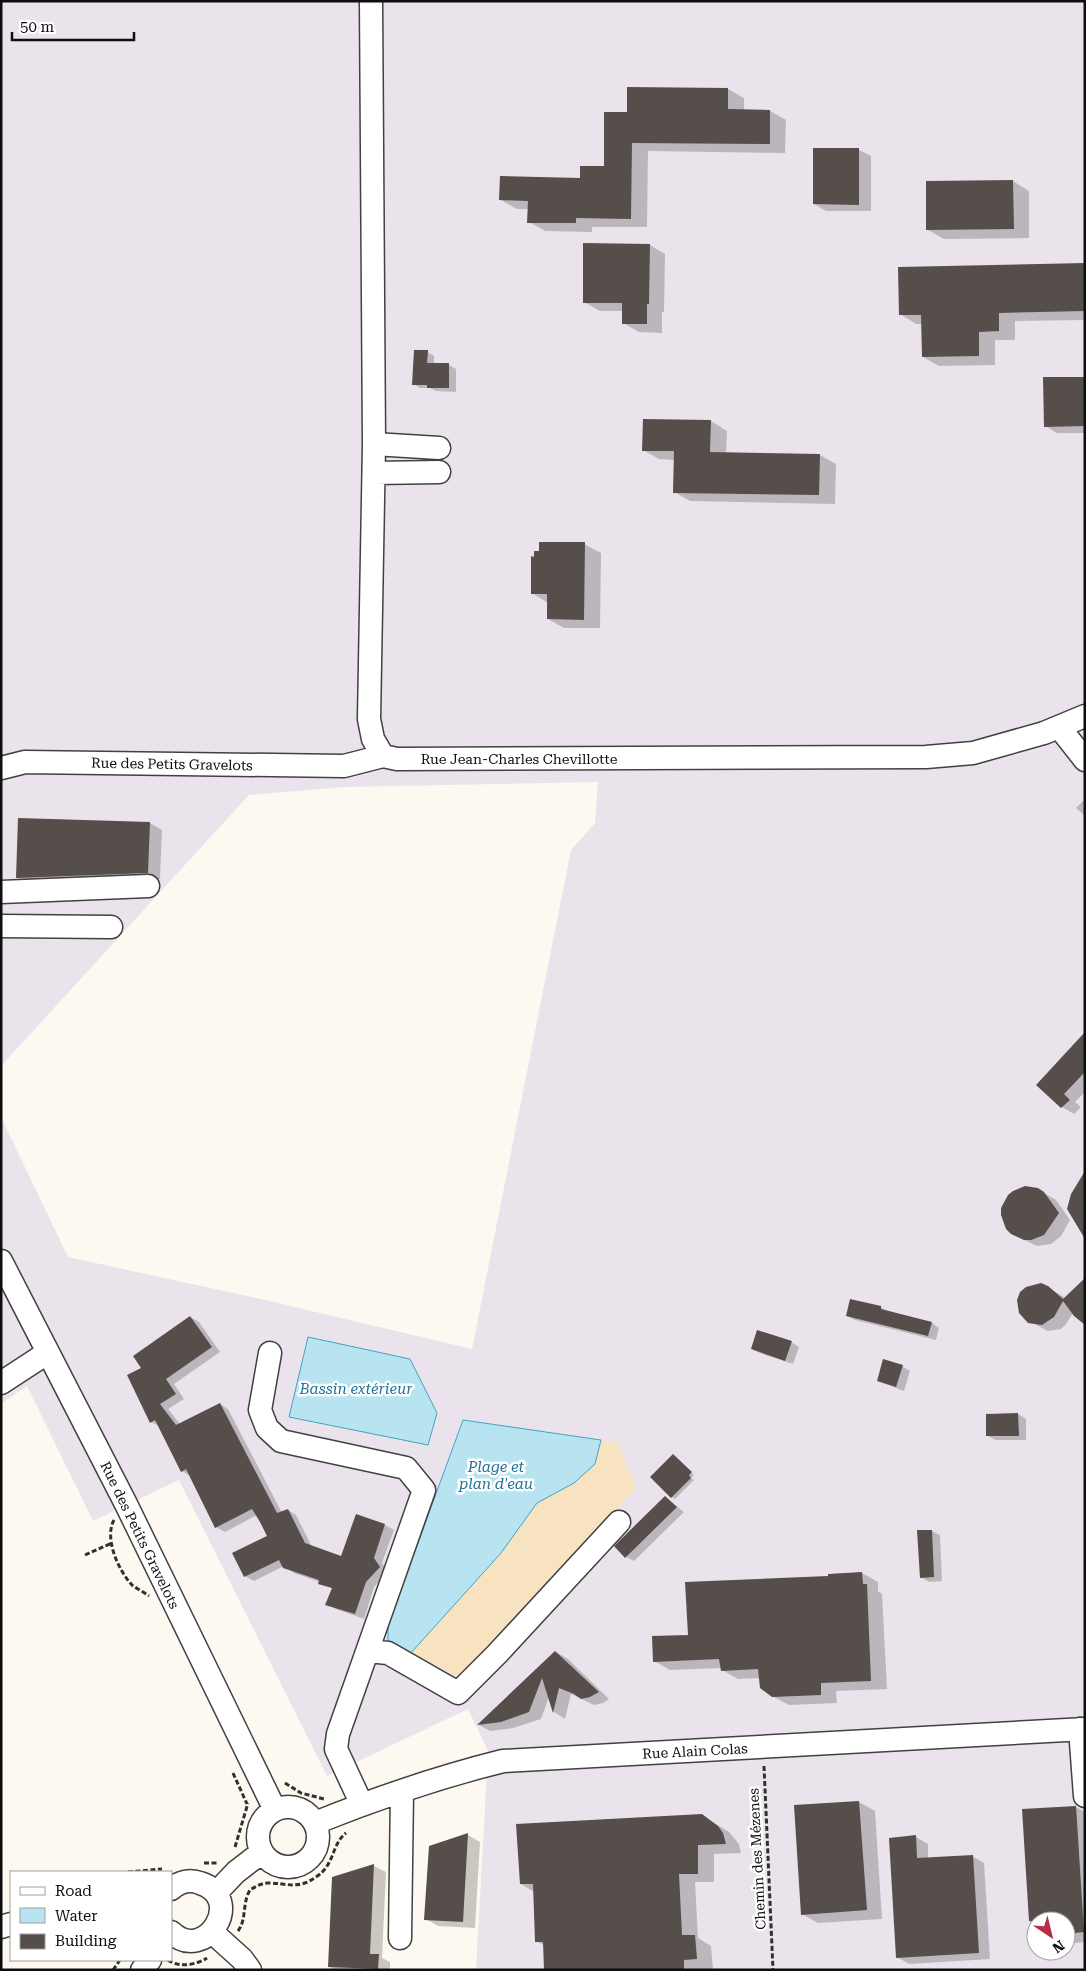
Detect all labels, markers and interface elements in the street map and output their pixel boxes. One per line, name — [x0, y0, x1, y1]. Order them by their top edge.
scale bar — [12, 10, 135, 42]
text: 50 m — [20, 18, 55, 36]
street label: Rue Jean-Charles Chevillotte — [421, 751, 618, 767]
street label: Rue des Petits Gravelots — [91, 755, 253, 773]
water label: Bassin extérieur — [298, 1380, 413, 1398]
water label: Plage et plan d'eau — [458, 1458, 533, 1493]
street label: Rue des Petits Gravelots — [97, 1459, 183, 1611]
street label: Rue Alain Colas — [642, 1740, 749, 1762]
street label: Chemin des Mézenes — [745, 1787, 769, 1930]
legend — [10, 1871, 172, 1961]
text: Road — [55, 1882, 92, 1900]
text: Water — [55, 1907, 97, 1925]
north arrow — [1026, 1911, 1076, 1961]
text: Building — [55, 1932, 117, 1950]
text: N — [1049, 1937, 1067, 1956]

